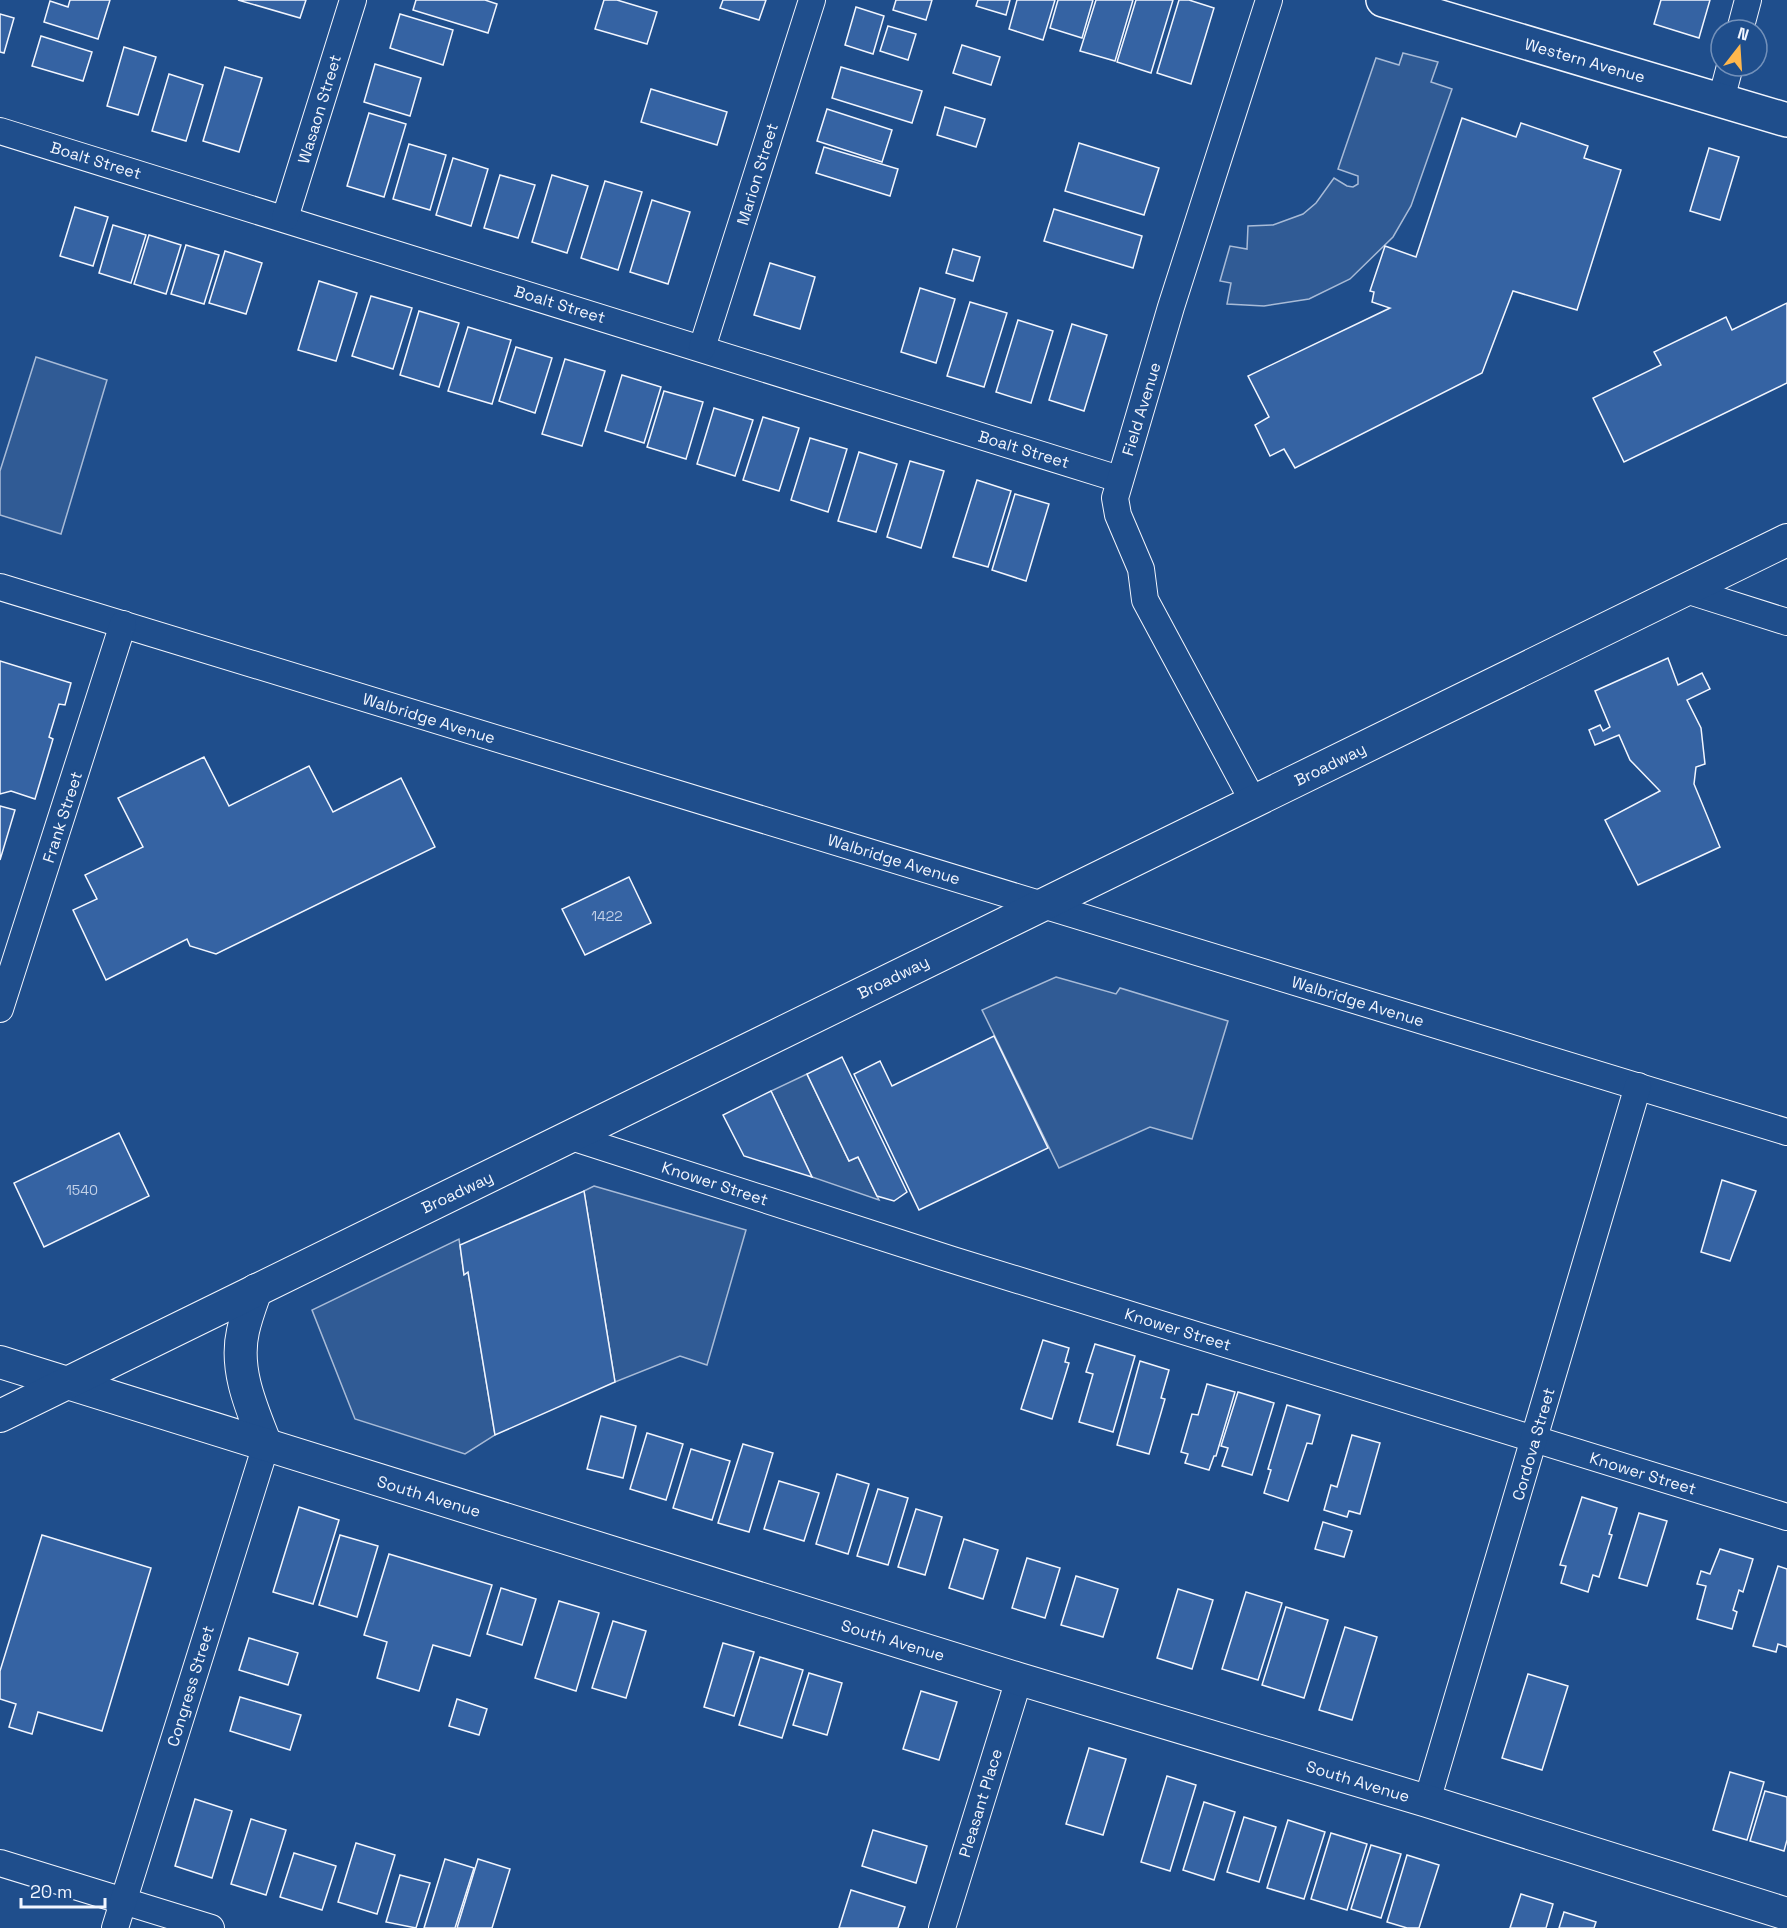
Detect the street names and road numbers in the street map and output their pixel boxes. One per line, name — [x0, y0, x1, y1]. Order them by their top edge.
street label: Western Avenue — [1522, 33, 1647, 88]
street label: Wasaon Street — [293, 52, 346, 166]
street label: Marion Street — [732, 121, 783, 228]
street label: Boalt Street — [48, 137, 144, 184]
street label: Boalt Street — [512, 281, 608, 328]
street label: Field Avenue — [1117, 360, 1166, 458]
street label: Boalt Street — [976, 426, 1072, 473]
street label: Walbridge Avenue — [360, 688, 498, 749]
street label: Broadway — [1291, 738, 1369, 791]
street label: Frank Street — [38, 769, 87, 866]
street label: Walbridge Avenue — [825, 829, 963, 890]
street label: Broadway — [854, 951, 932, 1004]
street label: Walbridge Avenue — [1289, 971, 1427, 1032]
street label: Knower Street — [659, 1156, 771, 1211]
street label: Broadway — [418, 1167, 497, 1218]
street label: Knower Street — [1122, 1303, 1234, 1356]
street label: Cordova Street — [1507, 1385, 1560, 1503]
street label: Knower Street — [1587, 1447, 1699, 1500]
street label: South Avenue — [375, 1471, 483, 1522]
street label: South Avenue — [839, 1615, 947, 1666]
street label: Congress Street — [162, 1623, 219, 1749]
street label: Pleasant Place — [954, 1746, 1007, 1860]
street label: South Avenue — [1304, 1756, 1412, 1807]

